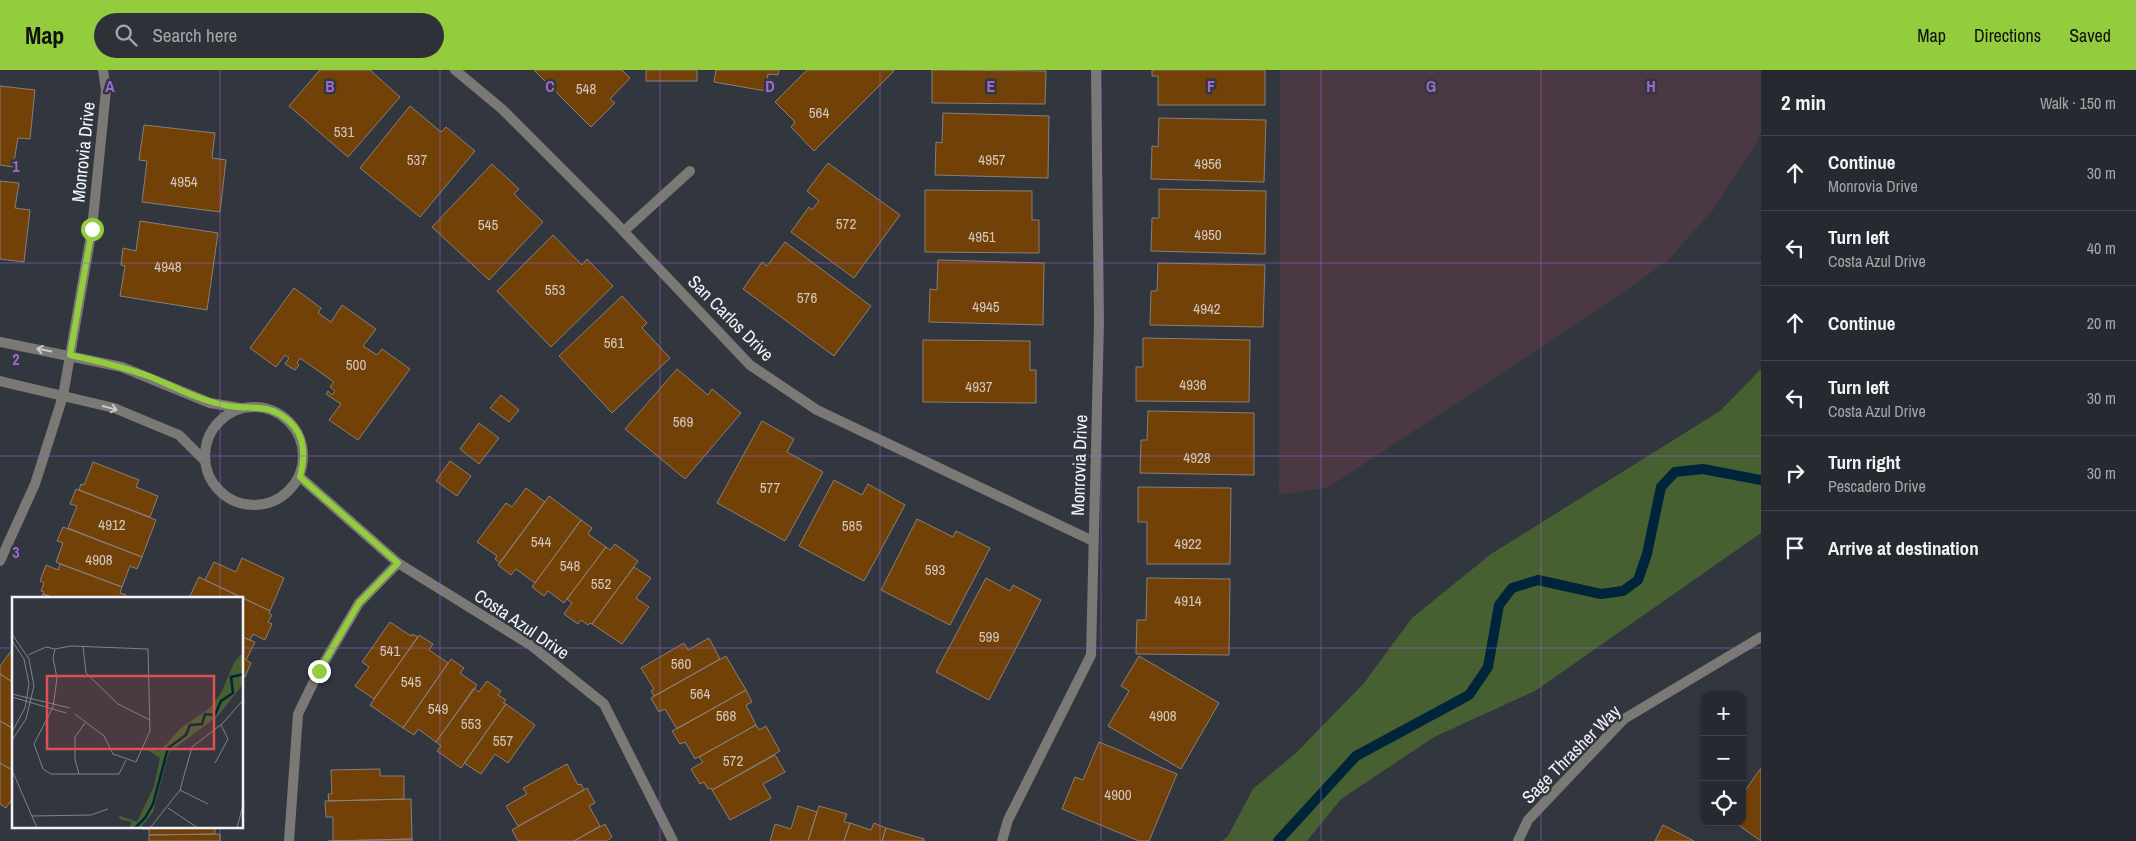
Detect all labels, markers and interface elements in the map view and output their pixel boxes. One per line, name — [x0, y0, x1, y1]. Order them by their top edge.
search box — [94, 13, 444, 58]
text: Map — [25, 19, 64, 51]
icon: search — [112, 21, 140, 49]
text: Search here — [152, 22, 237, 48]
text: Map — [1917, 23, 1946, 48]
text: Directions — [1974, 23, 2041, 48]
text: Saved — [2069, 23, 2111, 48]
text: A — [105, 75, 115, 97]
text: B — [325, 75, 335, 97]
text: C — [545, 75, 555, 97]
text: D — [765, 75, 775, 97]
text: E — [987, 75, 996, 97]
text: F — [1207, 75, 1215, 97]
text: G — [1426, 75, 1436, 97]
text: H — [1646, 75, 1656, 97]
house number: 548 — [576, 78, 596, 99]
text: 2 min — [1781, 88, 1826, 117]
text: Walk · 150 m — [2040, 92, 2116, 114]
street label: Monrovia Drive — [65, 101, 101, 203]
house number: 564 — [809, 102, 829, 123]
house number: 531 — [334, 121, 354, 142]
house number: 537 — [407, 149, 427, 170]
house number: 4957 — [978, 149, 1006, 170]
text: Continue — [1828, 149, 1896, 175]
house number: 4956 — [1194, 153, 1222, 174]
text: 1 — [12, 155, 20, 177]
icon: ahead — [1781, 159, 1809, 187]
text: 30 m — [2087, 162, 2116, 184]
house number: 4954 — [170, 171, 198, 192]
text: Monrovia Drive — [1828, 175, 1918, 197]
house number: 572 — [836, 213, 856, 234]
house number: 545 — [478, 214, 498, 235]
route start — [81, 218, 104, 241]
house number: 4950 — [1194, 224, 1222, 245]
text: Turn left — [1828, 224, 1889, 250]
house number: 4951 — [968, 226, 996, 247]
icon: left — [1781, 234, 1809, 262]
text: 40 m — [2087, 237, 2116, 259]
text: Costa Azul Drive — [1828, 250, 1926, 272]
house number: 4948 — [154, 256, 182, 277]
street label: San Carlos Drive — [682, 269, 780, 367]
house number: 553 — [545, 279, 565, 300]
house number: 576 — [797, 287, 817, 308]
house number: 4945 — [972, 296, 1000, 317]
house number: 4942 — [1193, 298, 1221, 319]
icon: ahead — [1781, 309, 1809, 337]
text: Continue — [1828, 310, 1896, 336]
text: 20 m — [2087, 312, 2116, 334]
house number: 561 — [604, 332, 624, 353]
one-way arrow — [37, 345, 53, 354]
text: 2 — [12, 348, 20, 370]
house number: 500 — [346, 354, 366, 375]
house number: 4936 — [1179, 374, 1207, 395]
text: Turn left — [1828, 374, 1889, 400]
house number: 4937 — [965, 376, 993, 397]
icon: left — [1781, 384, 1809, 412]
text: 30 m — [2087, 387, 2116, 409]
text: Costa Azul Drive — [1828, 400, 1926, 422]
one-way arrow — [101, 403, 117, 413]
house number: 569 — [673, 411, 693, 432]
street label: Monrovia Drive — [1065, 414, 1093, 516]
house number: 4928 — [1183, 447, 1211, 468]
text: Turn right — [1828, 449, 1900, 475]
icon: right — [1781, 459, 1809, 487]
text: 30 m — [2087, 462, 2116, 484]
text: Pescadero Drive — [1828, 475, 1926, 497]
house number: 577 — [760, 477, 780, 498]
house number: 4912 — [98, 514, 126, 535]
house number: 585 — [842, 515, 862, 536]
house number: 544 — [531, 531, 551, 552]
house number: 4922 — [1174, 533, 1202, 554]
icon: arrive — [1781, 534, 1809, 562]
text: Arrive at destination — [1828, 535, 1979, 561]
text: 3 — [12, 541, 20, 563]
house number: 4908 — [85, 549, 113, 570]
house number: 548 — [560, 555, 580, 576]
house number: 593 — [925, 559, 945, 580]
house number: 552 — [591, 573, 611, 594]
street label: Costa Azul Drive — [469, 583, 575, 665]
house number: 4914 — [1174, 590, 1202, 611]
inset map — [12, 597, 244, 828]
house number: 599 — [979, 626, 999, 647]
house number: 541 — [380, 640, 400, 661]
house number: 560 — [671, 653, 691, 674]
route end — [308, 660, 331, 683]
house number: 545 — [401, 671, 421, 692]
house number: 564 — [690, 683, 710, 704]
map controls — [1701, 691, 1746, 826]
button: + — [1701, 691, 1746, 736]
house number: 549 — [428, 698, 448, 719]
street label: Sage Thrasher Way — [1516, 699, 1626, 809]
house number: 568 — [716, 705, 736, 726]
house number: 4908 — [1149, 705, 1177, 726]
house number: 553 — [461, 713, 481, 734]
house number: 557 — [493, 730, 513, 751]
button: − — [1701, 736, 1746, 781]
house number: 572 — [723, 750, 743, 771]
button: locate — [1701, 781, 1746, 826]
house number: 4900 — [1104, 784, 1132, 805]

